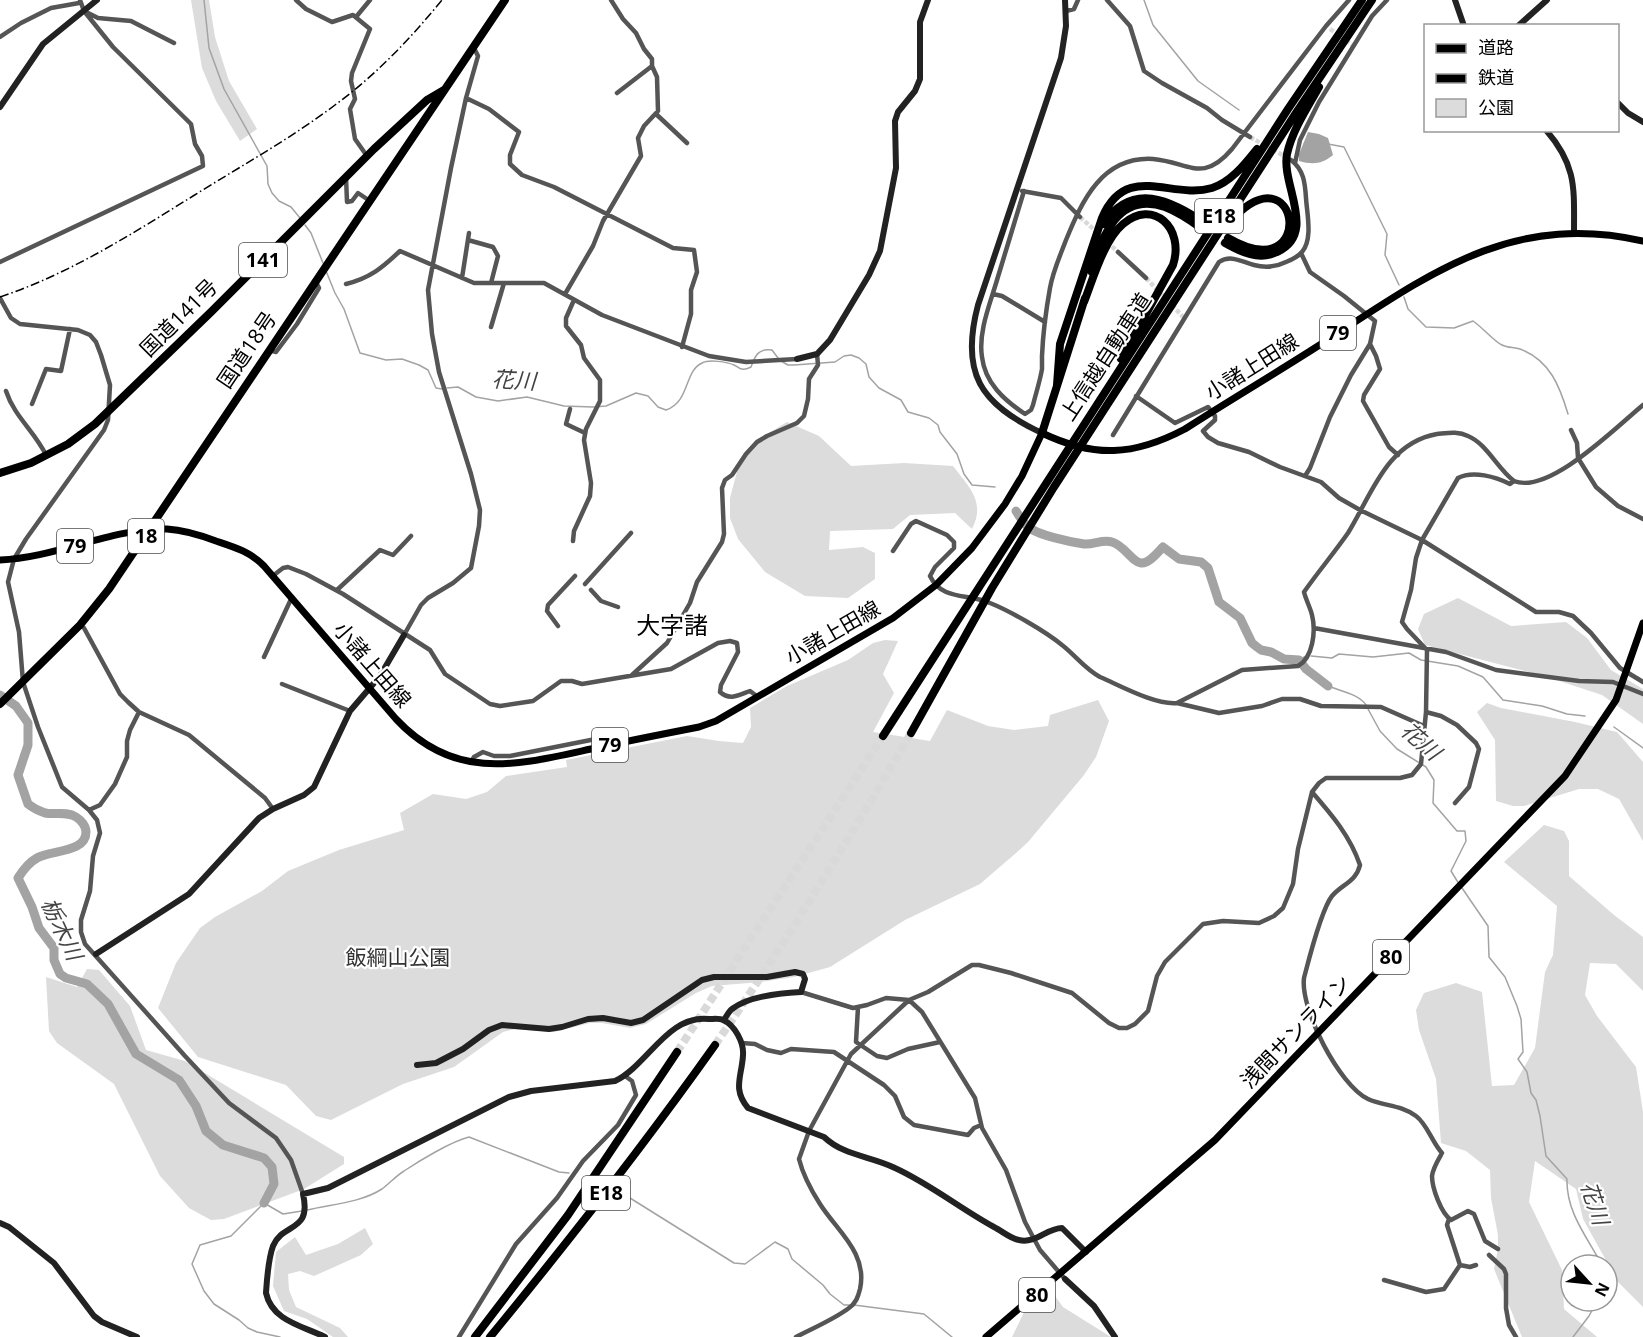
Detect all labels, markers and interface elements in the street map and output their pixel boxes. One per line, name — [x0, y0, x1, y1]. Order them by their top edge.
legend — [1424, 24, 1619, 132]
text: 道路 — [1478, 35, 1514, 59]
text: 鉄道 — [1478, 65, 1514, 89]
text: 公園 — [1478, 95, 1514, 119]
road number: E18 — [1195, 199, 1243, 233]
road number: 141 — [239, 243, 287, 277]
street label: 国道141号 — [133, 272, 223, 362]
street label: 上信越自動車道 — [1053, 287, 1157, 426]
street label: 国道18号 — [210, 306, 282, 393]
road number: 79 — [1320, 316, 1356, 350]
street label: 小諸上田線 — [1200, 326, 1303, 406]
water label: 花川 — [491, 363, 539, 395]
road number: 18 — [128, 519, 164, 553]
road number: 79 — [57, 529, 93, 563]
street label: 小諸上田線 — [780, 594, 885, 671]
district label: 大字諸 — [636, 608, 708, 641]
street label: 小諸上田線 — [328, 616, 418, 713]
water label: 花川 — [1395, 714, 1450, 767]
road number: 79 — [592, 728, 628, 762]
water label: 栃木川 — [35, 892, 91, 967]
road number: 80 — [1373, 940, 1409, 974]
park label: 飯綱山公園 — [346, 943, 451, 971]
street label: 浅間サンライン — [1234, 969, 1356, 1094]
road number: E18 — [582, 1176, 630, 1210]
water label: 花川 — [1575, 1177, 1618, 1230]
north arrow — [1559, 1253, 1619, 1313]
road number: 80 — [1019, 1278, 1055, 1312]
text: N — [1590, 1279, 1615, 1301]

